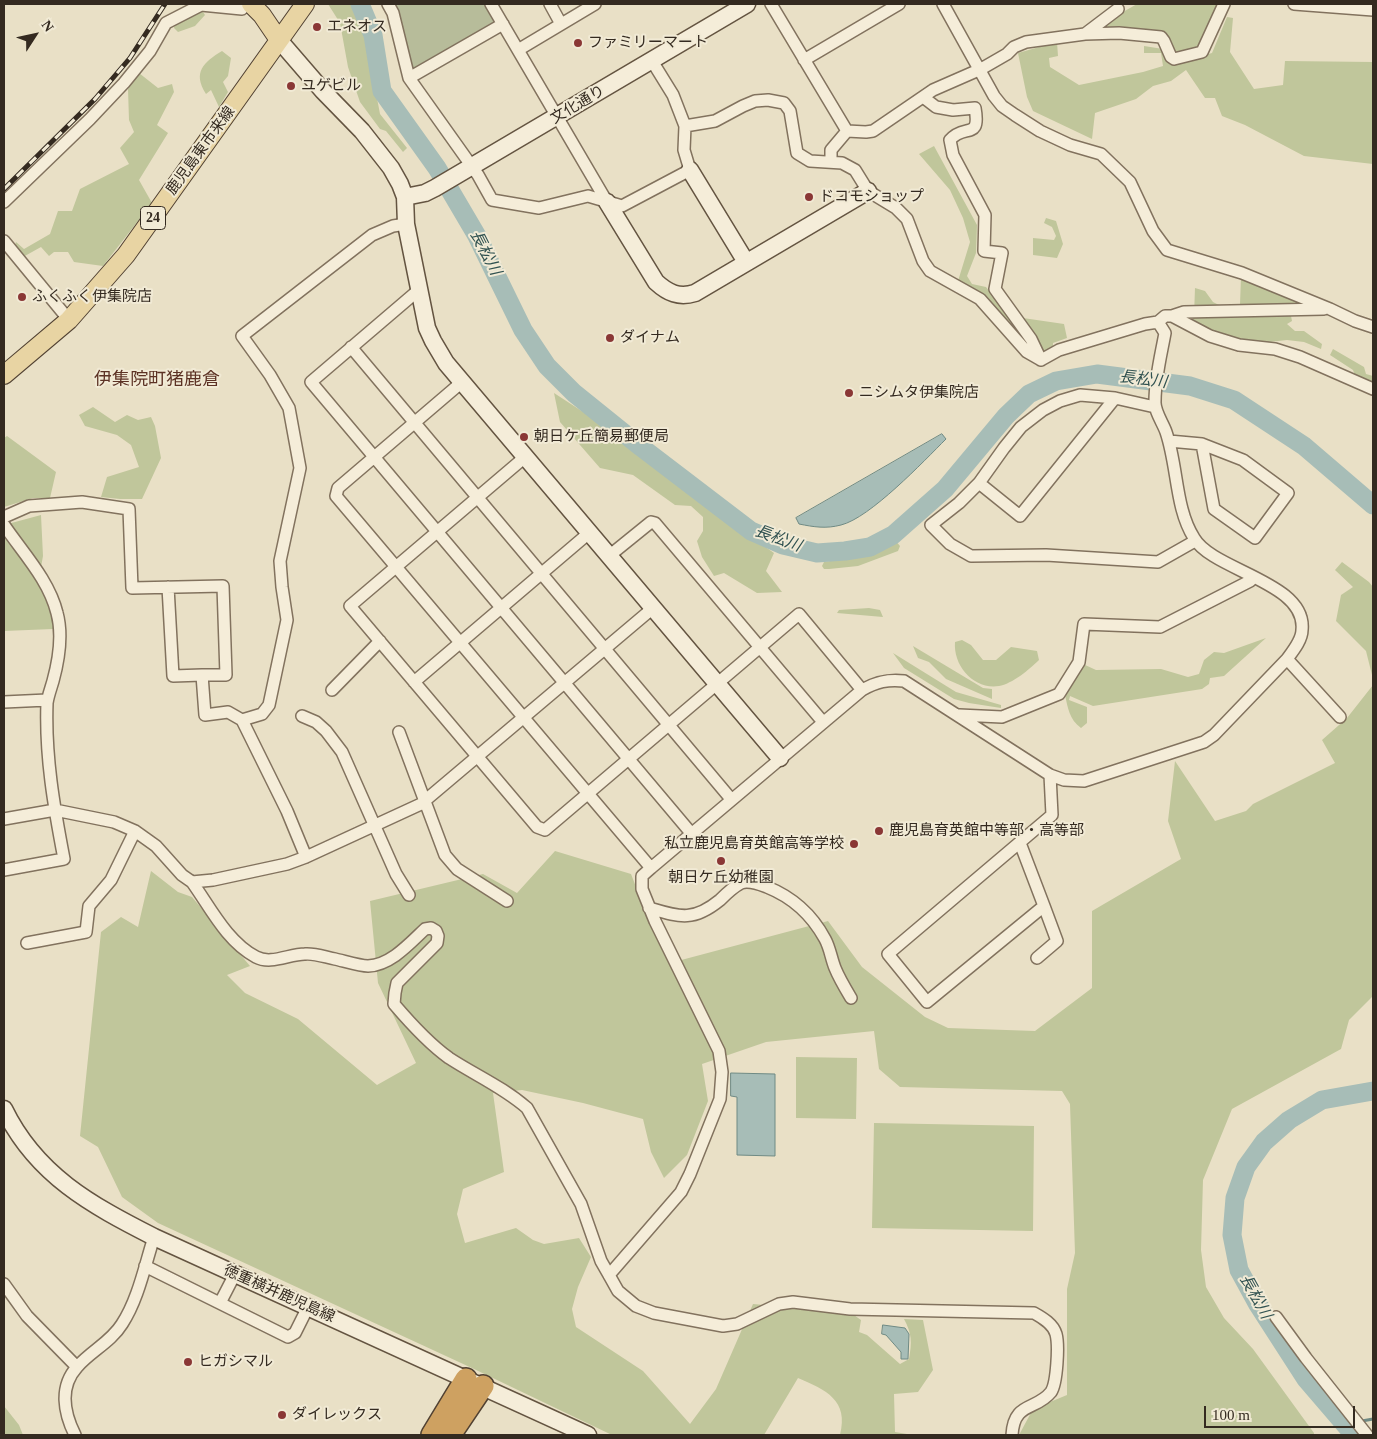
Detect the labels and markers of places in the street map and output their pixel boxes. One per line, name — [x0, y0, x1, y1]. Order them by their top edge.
place label: エネオス — [327, 18, 387, 36]
marker: エネオス — [311, 21, 323, 33]
place label: ファミリーマート — [588, 34, 708, 52]
marker: ファミリーマート — [572, 37, 584, 49]
place label: ユゲビル — [301, 77, 361, 95]
marker: ユゲビル — [285, 80, 297, 92]
place label: ドコモショップ — [819, 188, 924, 206]
marker: ドコモショップ — [803, 191, 815, 203]
place label: ふくふく伊集院店 — [32, 288, 152, 306]
marker: ふくふく伊集院店 — [16, 291, 28, 303]
place label: ダイナム — [620, 329, 680, 347]
marker: ダイナム — [604, 332, 616, 344]
place label: ニシムタ伊集院店 — [859, 384, 979, 402]
marker: ニシムタ伊集院店 — [843, 387, 855, 399]
place label: 朝日ケ丘簡易郵便局 — [534, 428, 669, 446]
marker: 朝日ケ丘簡易郵便局 — [518, 431, 530, 443]
place label: 鹿児島育英館中等部・高等部 — [889, 822, 1084, 840]
marker: 鹿児島育英館中等部・高等部 — [873, 825, 885, 837]
place label: 私立鹿児島育英館高等学校 — [664, 835, 844, 853]
marker: 私立鹿児島育英館高等学校 — [848, 838, 860, 850]
marker: 朝日ケ丘幼稚園 — [715, 855, 727, 867]
place label: 朝日ケ丘幼稚園 — [669, 869, 773, 887]
place label: ヒガシマル — [198, 1353, 273, 1371]
marker: ヒガシマル — [182, 1356, 194, 1368]
place label: ダイレックス — [292, 1406, 382, 1424]
marker: ダイレックス — [276, 1409, 288, 1421]

